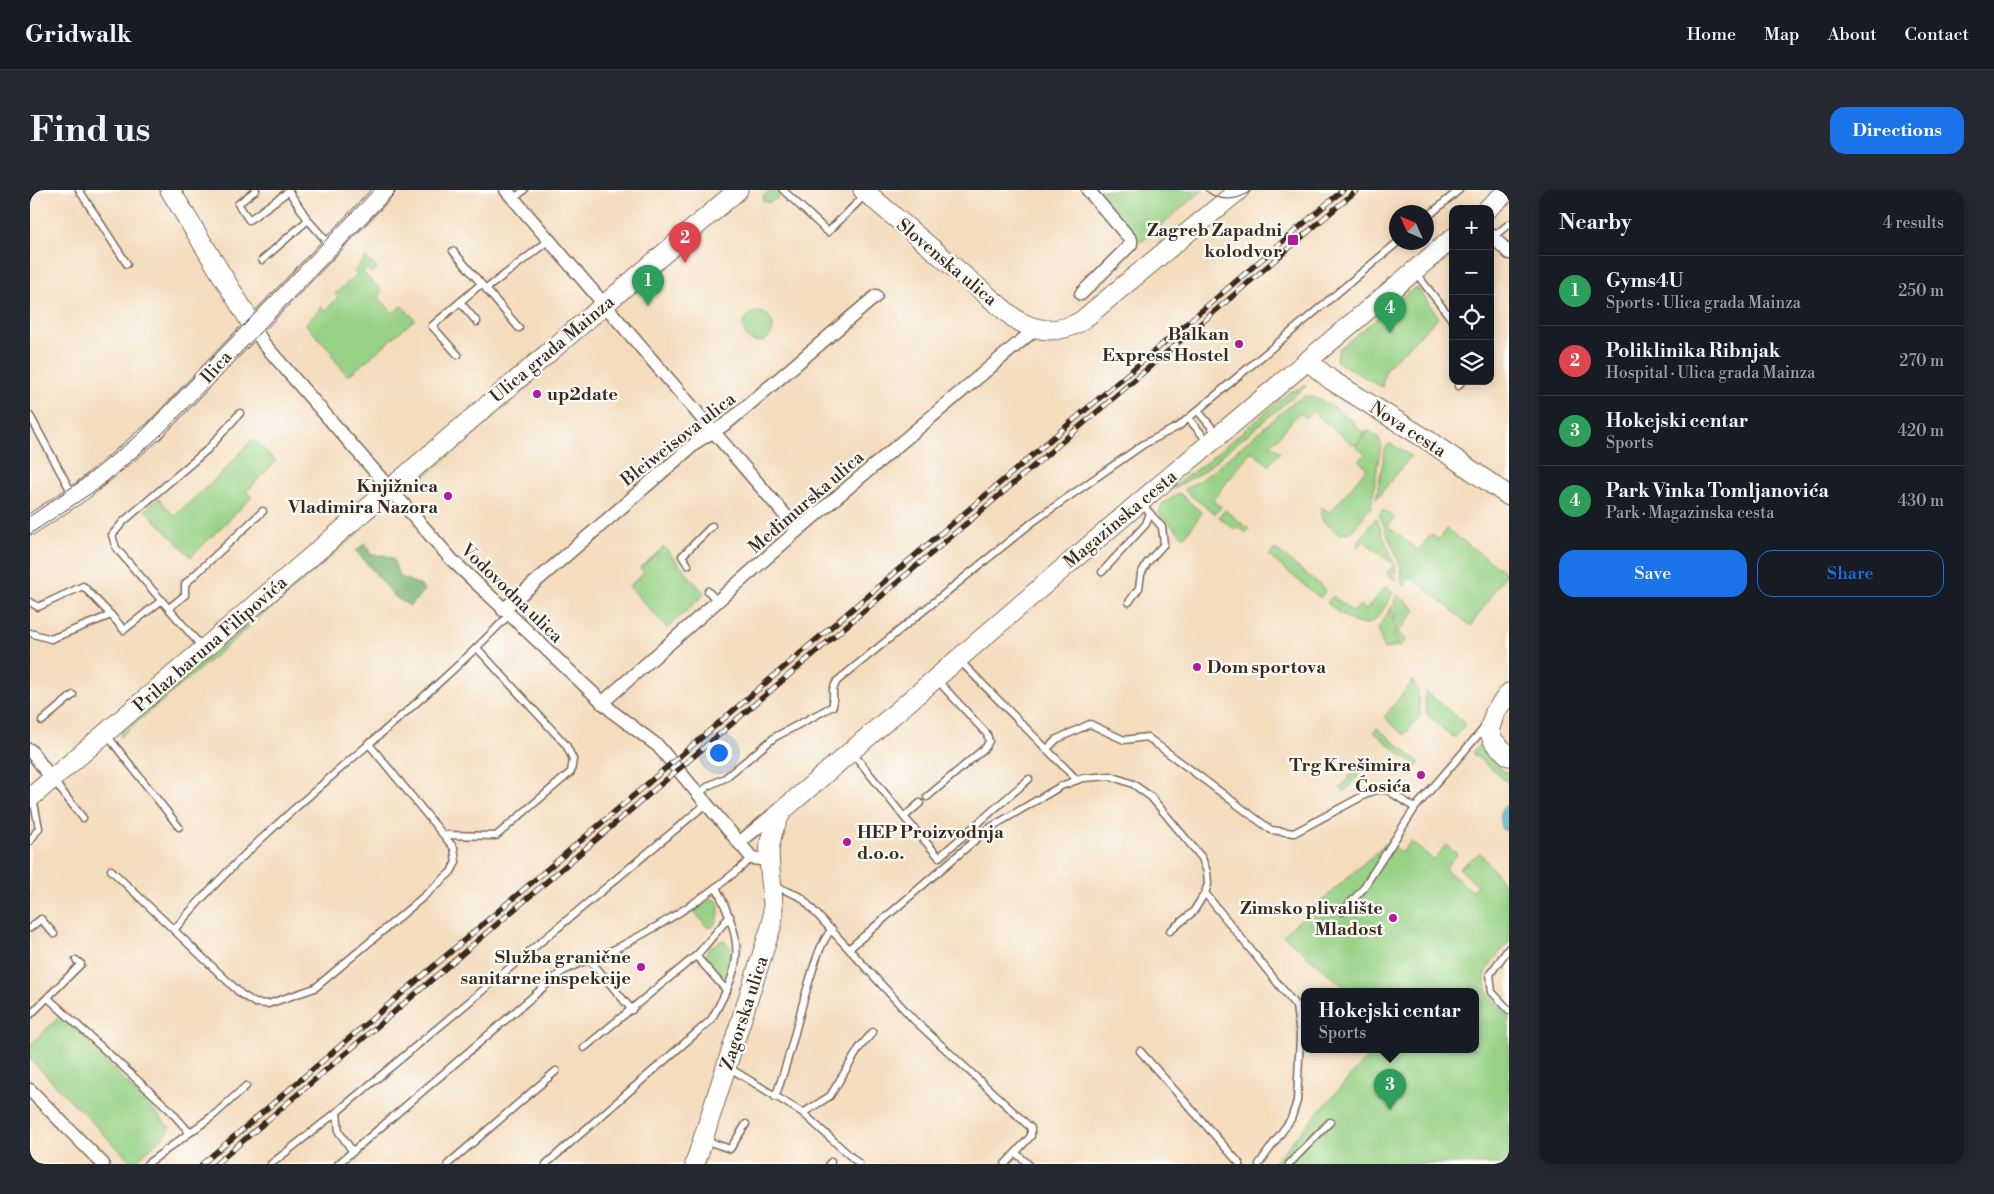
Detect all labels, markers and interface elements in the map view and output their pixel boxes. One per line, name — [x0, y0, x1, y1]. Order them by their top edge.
text: Gridwalk — [25, 20, 132, 50]
text: Home — [1687, 23, 1736, 46]
text: Map — [1764, 23, 1800, 46]
text: About — [1828, 23, 1877, 46]
text: Contact — [1905, 23, 1969, 46]
button: Directions — [1830, 107, 1964, 154]
text: Find us — [30, 109, 150, 152]
north arrow — [1389, 205, 1434, 250]
map controls — [1449, 205, 1494, 385]
button: + — [1449, 205, 1494, 250]
text: Nearby — [1559, 210, 1632, 236]
text: 4 results — [1883, 213, 1944, 233]
street label: Slovenska ulica — [892, 214, 1002, 312]
place label: Zagreb Zapadni kolodvor — [1147, 219, 1282, 263]
pin: 2 — [669, 222, 701, 263]
marker: Zagreb Zapadni kolodvor — [1286, 233, 1300, 247]
button: − — [1449, 250, 1494, 295]
pin: 1 — [632, 265, 664, 306]
text: Gyms4U — [1606, 269, 1683, 293]
text: 1 — [1571, 281, 1579, 301]
text: 250 m — [1898, 281, 1944, 301]
street label: Ulica grada Mainza — [485, 290, 620, 408]
pin: 4 — [1374, 292, 1406, 333]
text: Sports · Ulica grada Mainza — [1606, 293, 1801, 313]
button: locate — [1449, 295, 1494, 340]
place label: Balkan Express Hostel — [1102, 323, 1229, 367]
marker: Balkan Express Hostel — [1233, 338, 1245, 350]
text: Poliklinika Ribnjak — [1606, 339, 1781, 363]
button: layers — [1449, 340, 1494, 385]
street label: Ilica — [196, 345, 238, 389]
text: 2 — [1570, 351, 1580, 371]
text: 270 m — [1899, 351, 1944, 371]
text: Hospital · Ulica grada Mainza — [1606, 363, 1815, 383]
place label: up2date — [547, 383, 618, 406]
street label: Bleiweisova ulica — [616, 387, 741, 492]
marker: up2date — [531, 388, 543, 400]
street label: Nova cesta — [1365, 396, 1451, 463]
text: Hokejski centar — [1606, 409, 1748, 433]
text: 3 — [1570, 421, 1580, 441]
text: 420 m — [1897, 421, 1944, 441]
text: Sports — [1606, 433, 1653, 453]
street label: Međimurska ulica — [744, 445, 869, 559]
street label: Magazinska cesta — [1059, 465, 1183, 574]
place label: Knjižnica Vladimira Nazora — [287, 475, 438, 519]
text: Park Vinka Tomljanovića — [1606, 479, 1829, 503]
marker: Knjižnica Vladimira Nazora — [442, 490, 454, 502]
text: 4 — [1570, 491, 1580, 511]
text: 430 m — [1898, 491, 1944, 511]
text: Park · Magazinska cesta — [1606, 503, 1774, 523]
street label: Vodovodna ulica — [455, 538, 568, 649]
button: Save — [1559, 550, 1747, 597]
button: Share — [1757, 550, 1944, 597]
street label: Prilaz baruna Filipovića — [129, 571, 293, 718]
place label: Dom sportova — [1207, 656, 1326, 679]
marker: Dom sportova — [1191, 661, 1203, 673]
your location — [706, 740, 732, 766]
place label: Trg Krešimira Ćosića — [1289, 754, 1411, 798]
marker: Trg Krešimira Ćosića — [1415, 769, 1427, 781]
place label: HEP Proizvodnja d.o.o. — [857, 821, 1004, 865]
marker: HEP Proizvodnja d.o.o. — [841, 836, 853, 848]
place label: Zimsko plivalište Mladost — [1240, 897, 1384, 941]
marker: Zimsko plivalište Mladost — [1387, 912, 1399, 924]
place label: Služba granične sanitarne inspekcije — [460, 946, 631, 990]
street label: Zagorska ulica — [715, 952, 774, 1073]
marker: Služba granične sanitarne inspekcije — [635, 961, 647, 973]
popup — [1301, 988, 1479, 1053]
text: Hokejski centar — [1319, 999, 1461, 1023]
text: Sports — [1319, 1023, 1366, 1043]
pin: 3 — [1374, 1069, 1406, 1110]

